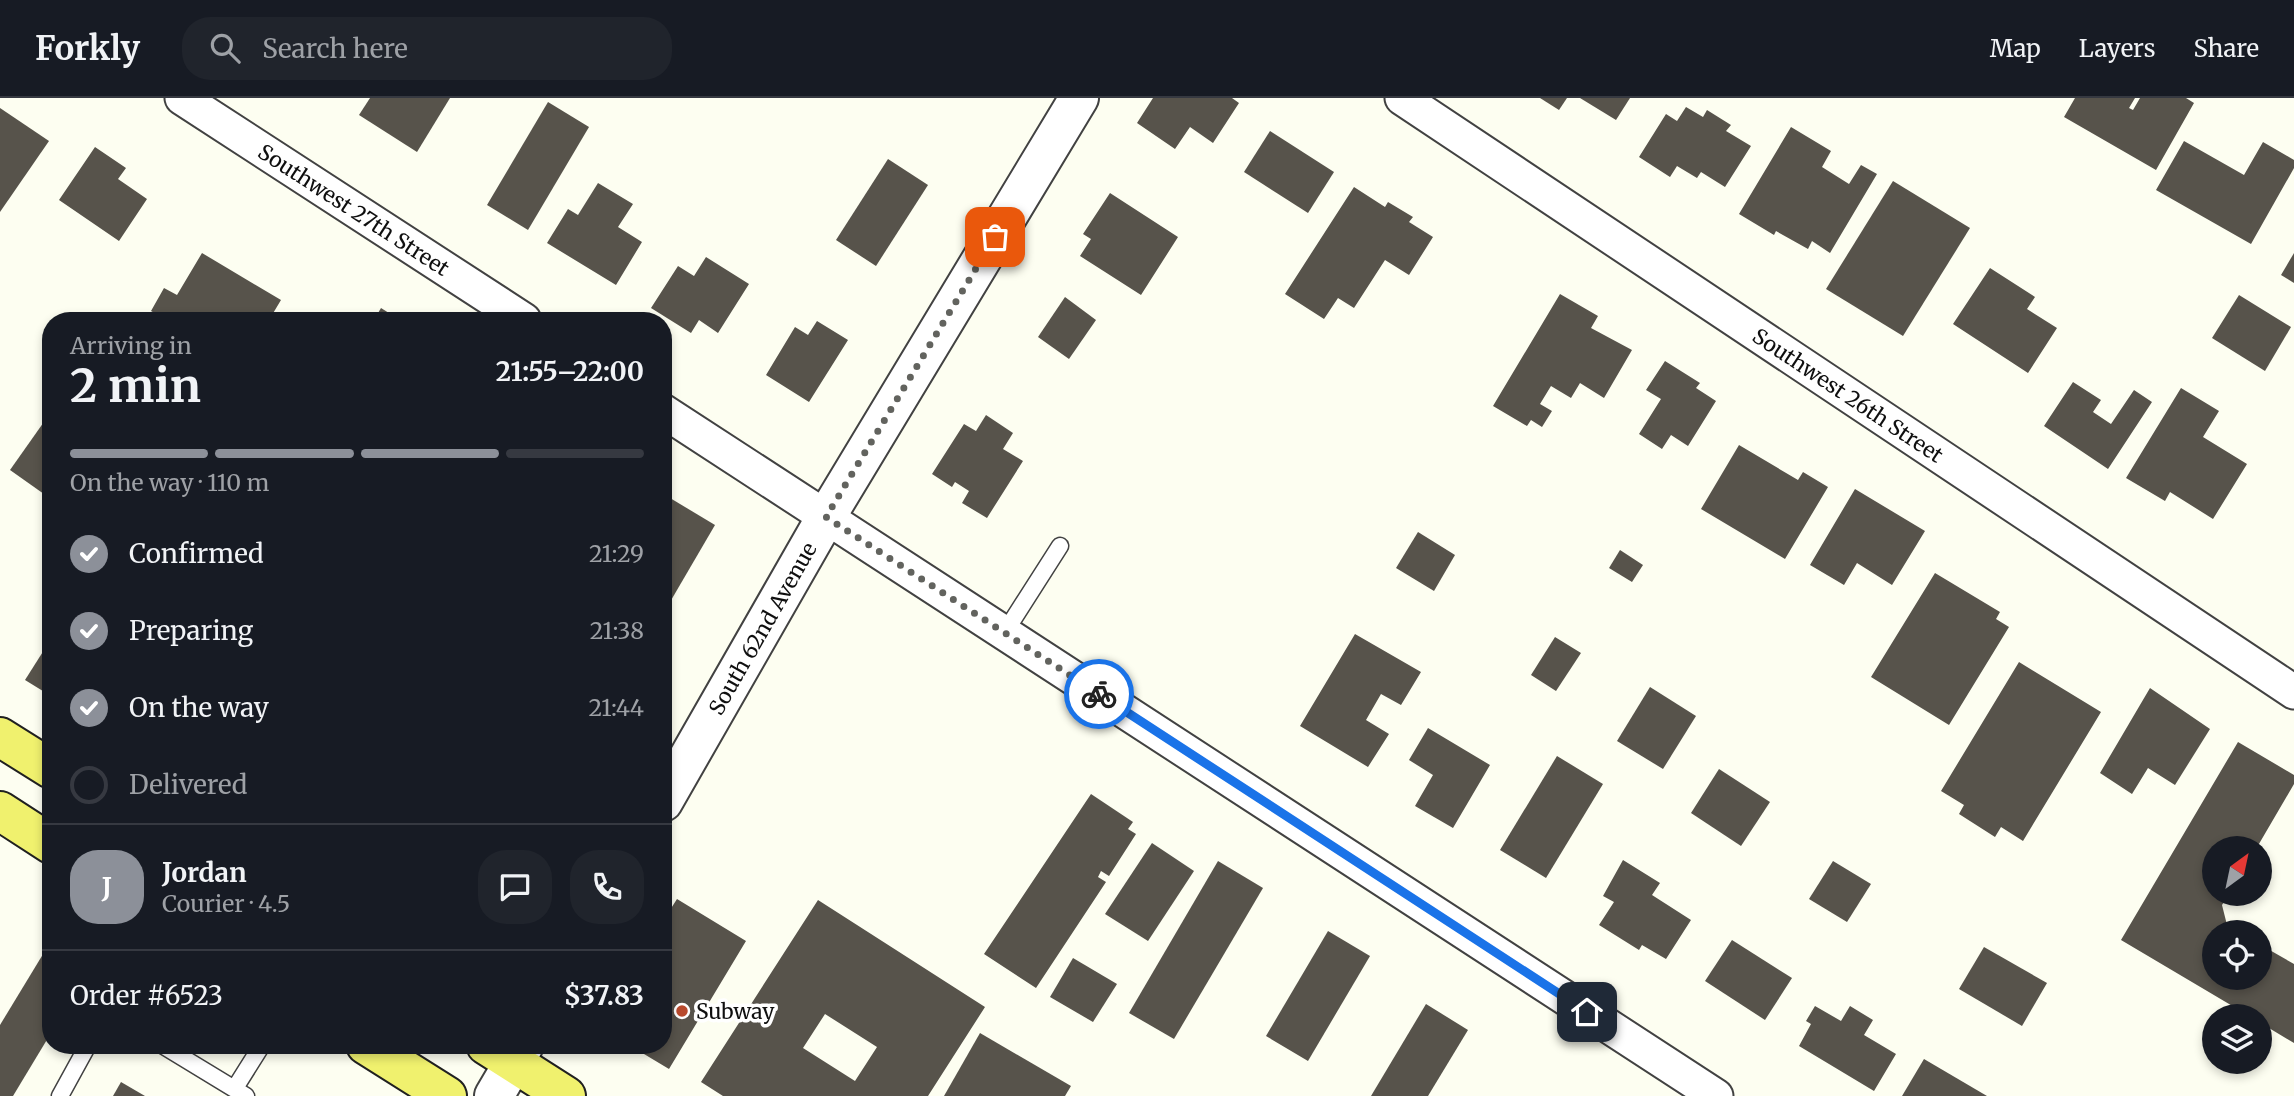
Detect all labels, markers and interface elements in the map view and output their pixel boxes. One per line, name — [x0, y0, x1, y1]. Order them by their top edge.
search box — [182, 17, 672, 80]
text: Forkly — [35, 28, 140, 69]
icon: search — [206, 29, 244, 67]
text: Search here — [262, 32, 408, 65]
text: Map — [1990, 33, 2041, 64]
text: Layers — [2079, 33, 2155, 64]
text: Share — [2193, 33, 2259, 64]
street label: Southwest 27th Street — [253, 138, 455, 281]
pin — [965, 207, 1025, 267]
icon: bag — [976, 218, 1014, 256]
street label: Southwest 26th Street — [1748, 322, 1949, 468]
text: Arriving in — [70, 331, 192, 360]
text: 21:55–22:00 — [496, 355, 644, 388]
text: 2 min — [70, 357, 201, 415]
text: On the way · 110 m — [70, 468, 269, 497]
icon: check — [70, 535, 108, 573]
text: Confirmed — [129, 537, 264, 570]
street label: South 62nd Avenue — [702, 537, 822, 719]
text: 21:29 — [589, 539, 644, 568]
icon: check — [70, 612, 108, 650]
text: Preparing — [129, 614, 253, 647]
text: 21:38 — [590, 616, 644, 645]
courier — [1064, 659, 1134, 729]
icon: bike — [1080, 675, 1118, 713]
icon: check — [70, 689, 108, 727]
text: On the way — [129, 691, 269, 724]
text: 21:44 — [588, 693, 644, 722]
text: Delivered — [129, 768, 248, 801]
north arrow — [2202, 836, 2272, 906]
map controls — [2202, 836, 2272, 1074]
button: chat — [478, 850, 552, 924]
button: phone — [570, 850, 644, 924]
text: Jordan — [162, 856, 247, 889]
text: J — [102, 871, 112, 904]
text: Courier · 4.5 — [162, 889, 290, 918]
button: locate — [2202, 920, 2272, 990]
text: Order #6523 — [70, 979, 223, 1012]
text: $37.83 — [564, 979, 644, 1012]
pin — [1557, 982, 1617, 1042]
icon: home — [1568, 993, 1606, 1031]
place label: Subway — [696, 998, 775, 1025]
marker: Subway — [674, 1003, 690, 1019]
button: layers — [2202, 1004, 2272, 1074]

